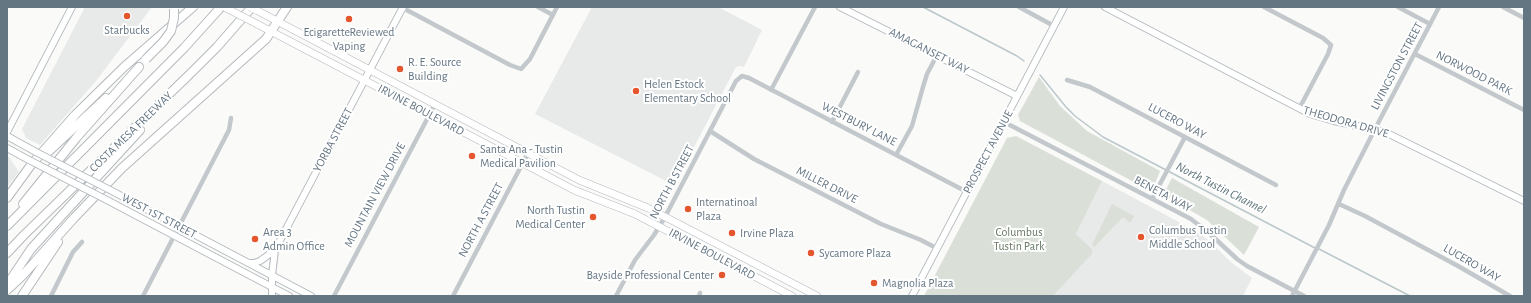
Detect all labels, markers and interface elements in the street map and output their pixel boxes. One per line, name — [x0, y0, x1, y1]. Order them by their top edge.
marker: Starbucks — [122, 11, 132, 21]
marker: EcigaretteReviewed Vaping — [344, 14, 354, 24]
street label: LIVINGSTON STREET — [1368, 20, 1426, 112]
place label: Starbucks — [104, 23, 150, 37]
place label: EcigaretteReviewed Vaping — [303, 25, 395, 53]
street label: AMAGANSET WAY — [887, 25, 971, 77]
street label: NORWOOD PARK — [1434, 48, 1514, 98]
place label: R. E. Source Building — [408, 55, 461, 83]
marker: R. E. Source Building — [395, 64, 405, 74]
place label: Helen Estock Elementary School — [644, 77, 731, 105]
street label: IRVINE BOULEVARD — [375, 81, 467, 139]
marker: Helen Estock Elementary School — [631, 86, 641, 96]
street label: COSTA MESA FREEWAY — [86, 89, 176, 175]
street label: WESTBURY LANE — [819, 99, 899, 149]
street label: LUCERO WAY — [1145, 100, 1209, 142]
street label: THEODORA DRIVE — [1302, 103, 1390, 141]
street label: YORBA STREET — [310, 105, 356, 175]
street label: PROSPECT AVENUE — [960, 108, 1016, 196]
street label: MOUNTAIN VIEW DRIVE — [341, 140, 409, 250]
place label: Santa Ana - Tustin Medical Pavilion — [480, 142, 563, 170]
street label: NORTH B STREET — [646, 143, 698, 221]
marker: Santa Ana - Tustin Medical Pavilion — [467, 151, 477, 161]
water label: North Tustin Channel — [1173, 159, 1269, 217]
street label: MILLER DRIVE — [794, 163, 860, 207]
street label: BENETA WAY — [1132, 173, 1194, 215]
street label: NORTH A STREET — [455, 180, 507, 260]
street label: WEST 1ST STREET — [119, 190, 199, 242]
place label: Internatinoal Plaza — [696, 195, 757, 223]
place label: North Tustin Medical Center — [515, 203, 585, 231]
marker: Internatinoal Plaza — [683, 204, 693, 214]
marker: North Tustin Medical Center — [588, 212, 598, 222]
place label: Columbus Tustin Middle School — [1149, 223, 1227, 251]
place label: Area 3 Admin Office — [263, 225, 325, 253]
street label: IRVINE BOULEVARD — [666, 225, 758, 283]
park label: Columbus Tustin Park — [993, 225, 1045, 253]
place label: Irvine Plaza — [740, 226, 794, 240]
marker: Irvine Plaza — [727, 228, 737, 238]
marker: Columbus Tustin Middle School — [1136, 232, 1146, 242]
marker: Area 3 Admin Office — [250, 234, 260, 244]
street label: LUCERO WAY — [1441, 241, 1503, 285]
place label: Sycamore Plaza — [819, 246, 891, 260]
marker: Sycamore Plaza — [806, 248, 816, 258]
place label: Bayside Professional Center — [586, 268, 714, 282]
marker: Bayside Professional Center — [717, 270, 727, 280]
place label: Magnolia Plaza — [882, 276, 953, 290]
marker: Magnolia Plaza — [869, 278, 879, 288]

